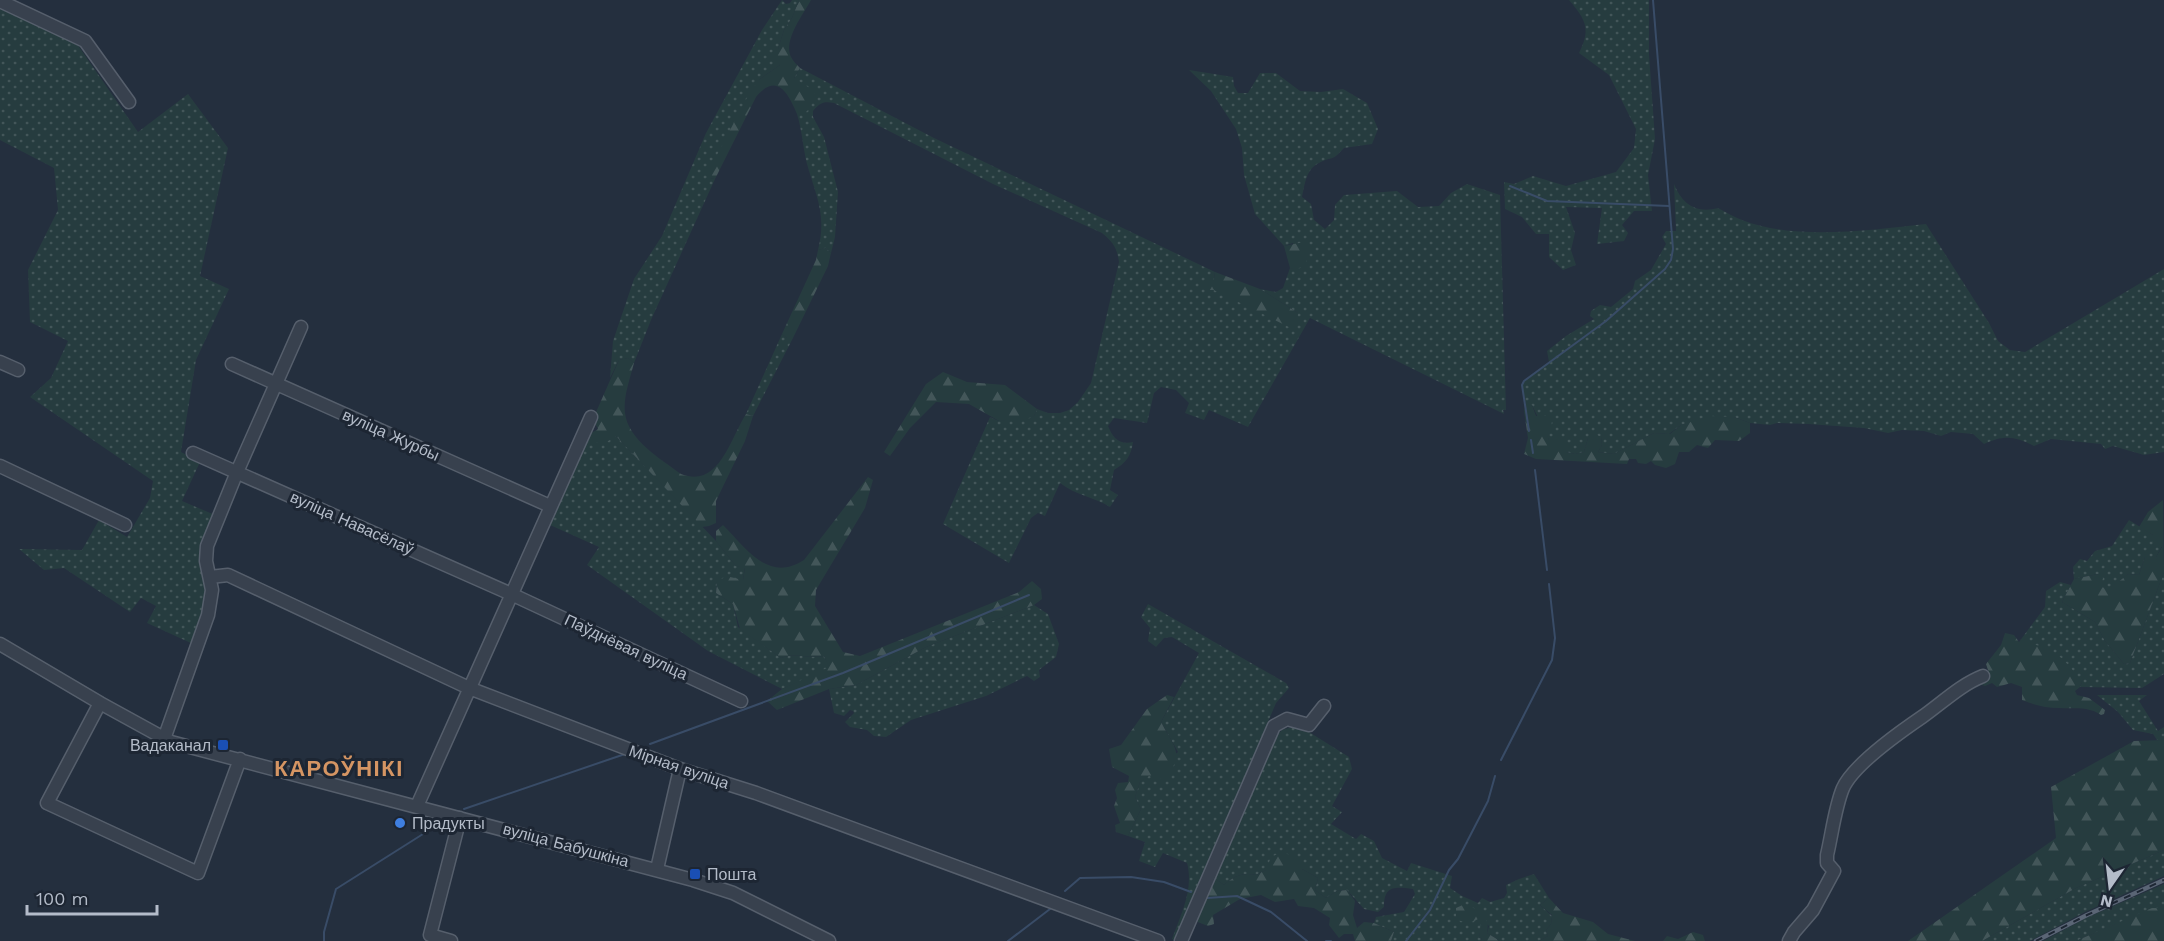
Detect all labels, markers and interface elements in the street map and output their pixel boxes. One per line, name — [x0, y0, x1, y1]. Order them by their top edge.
street label: вуліца Журбы — [340, 405, 442, 465]
street label: вуліца Навасёлаў — [287, 487, 417, 559]
street label: Паўднёвая вуліца — [561, 610, 691, 684]
place label: Вадаканал — [130, 736, 211, 755]
marker: Вадаканал — [216, 738, 230, 752]
street label: Мірная вуліца — [627, 741, 732, 793]
district label: КАРОЎНІКІ — [274, 755, 404, 781]
place label: Прадукты — [412, 814, 485, 833]
marker: Прадукты — [393, 816, 407, 830]
street label: вуліца Бабушкіна — [501, 819, 631, 871]
north arrow — [2080, 857, 2140, 917]
place label: Пошта — [707, 865, 756, 884]
marker: Пошта — [688, 867, 702, 881]
scale bar — [27, 878, 158, 916]
text: 100 m — [36, 888, 89, 909]
text: N — [2098, 890, 2115, 912]

